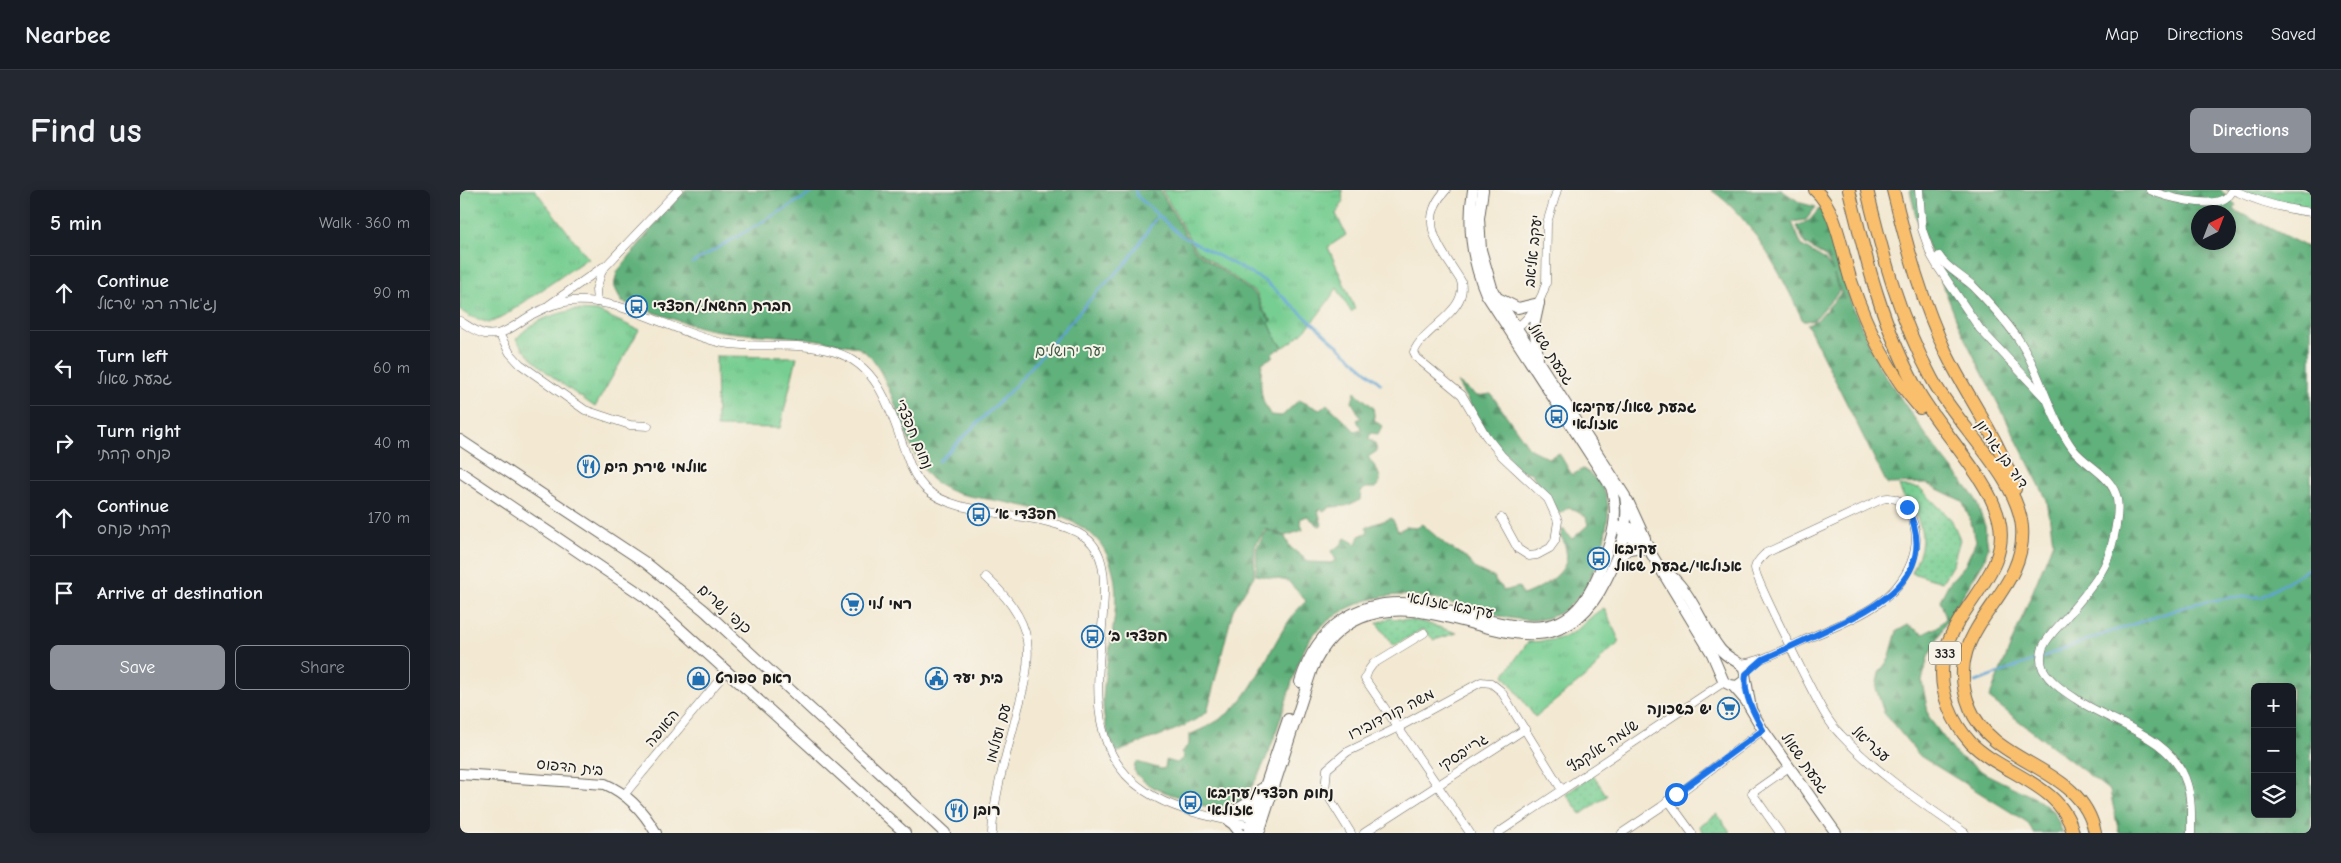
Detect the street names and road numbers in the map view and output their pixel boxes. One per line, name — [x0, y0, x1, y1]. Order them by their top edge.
street label: יעקב אליאב — [1520, 214, 1546, 288]
street label: גבעת שאול — [1524, 320, 1578, 388]
street label: נחום חפצדי — [891, 396, 937, 472]
street label: דוד בן-גוריון — [1972, 416, 2032, 492]
street label: כנפי נשרים — [695, 580, 755, 638]
street label: עקיבא אזולאי — [1405, 588, 1496, 622]
road number: 333 — [1929, 642, 1961, 664]
street label: משה קורדובירו — [1345, 685, 1437, 743]
street label: עם ועולמו — [982, 702, 1014, 764]
street label: האופה — [641, 705, 683, 751]
street label: שלמה אלקבץ — [1564, 716, 1642, 776]
street label: עזריאל — [1848, 722, 1894, 766]
street label: גרייבסקי — [1435, 729, 1491, 775]
street label: גבעת שאול — [1777, 729, 1833, 797]
street label: בית הדפוס — [536, 755, 604, 779]

